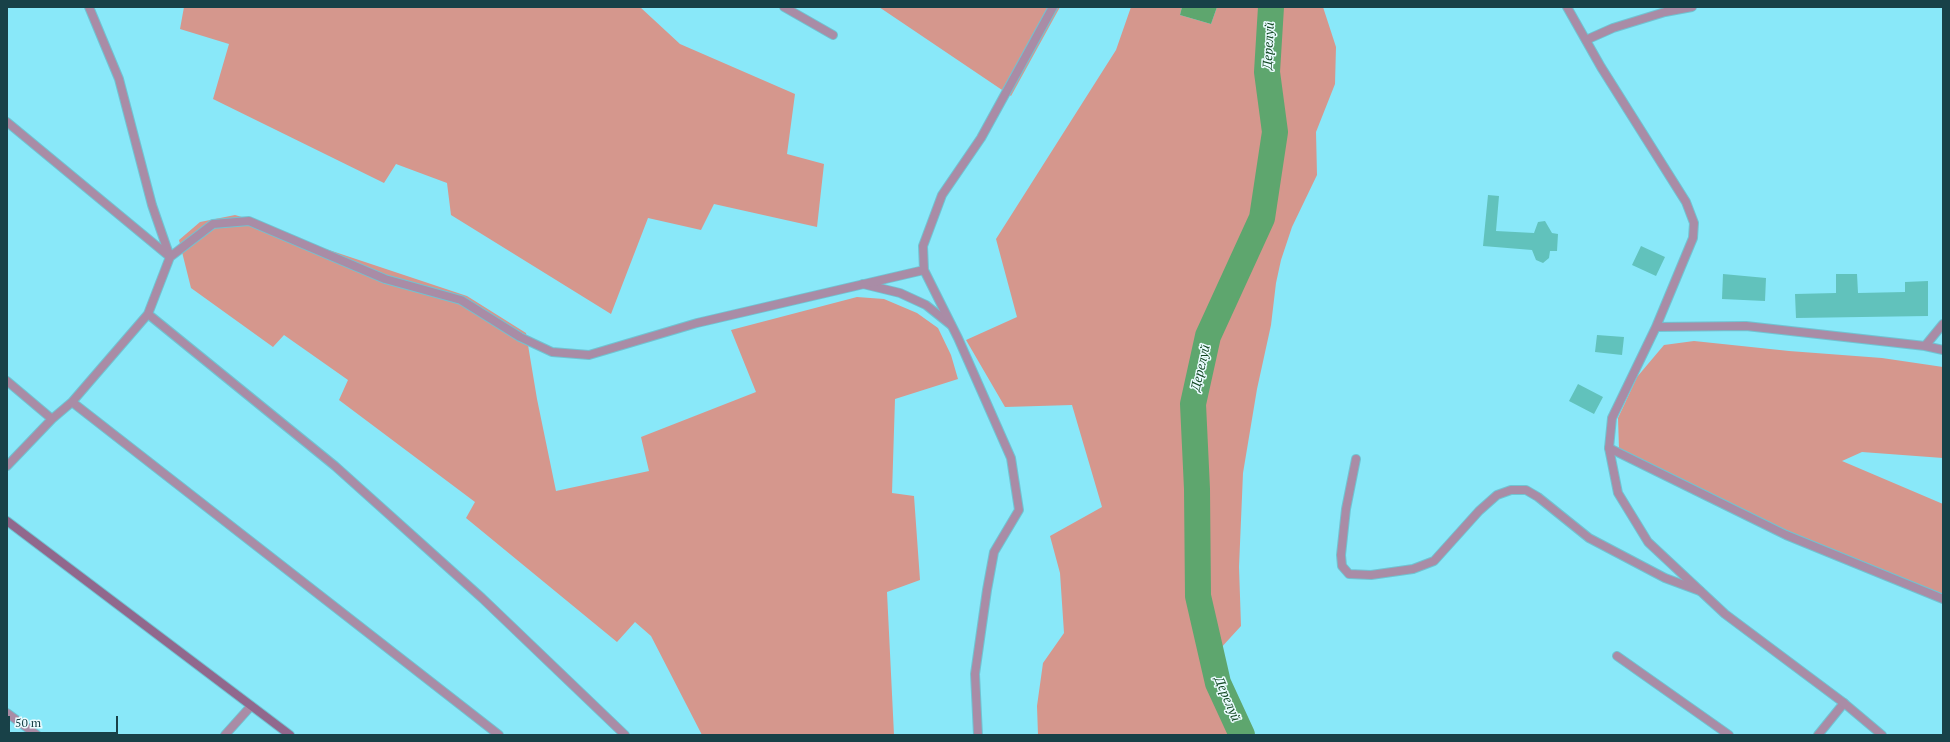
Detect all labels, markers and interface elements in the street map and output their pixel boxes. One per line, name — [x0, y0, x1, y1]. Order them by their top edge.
water label: Дерелуй — [1260, 22, 1278, 70]
water label: Дерелуй — [1188, 343, 1214, 393]
water label: Дерелуй — [1211, 674, 1243, 724]
scale bar — [10, 708, 120, 734]
text: 50 m — [15, 715, 41, 730]

